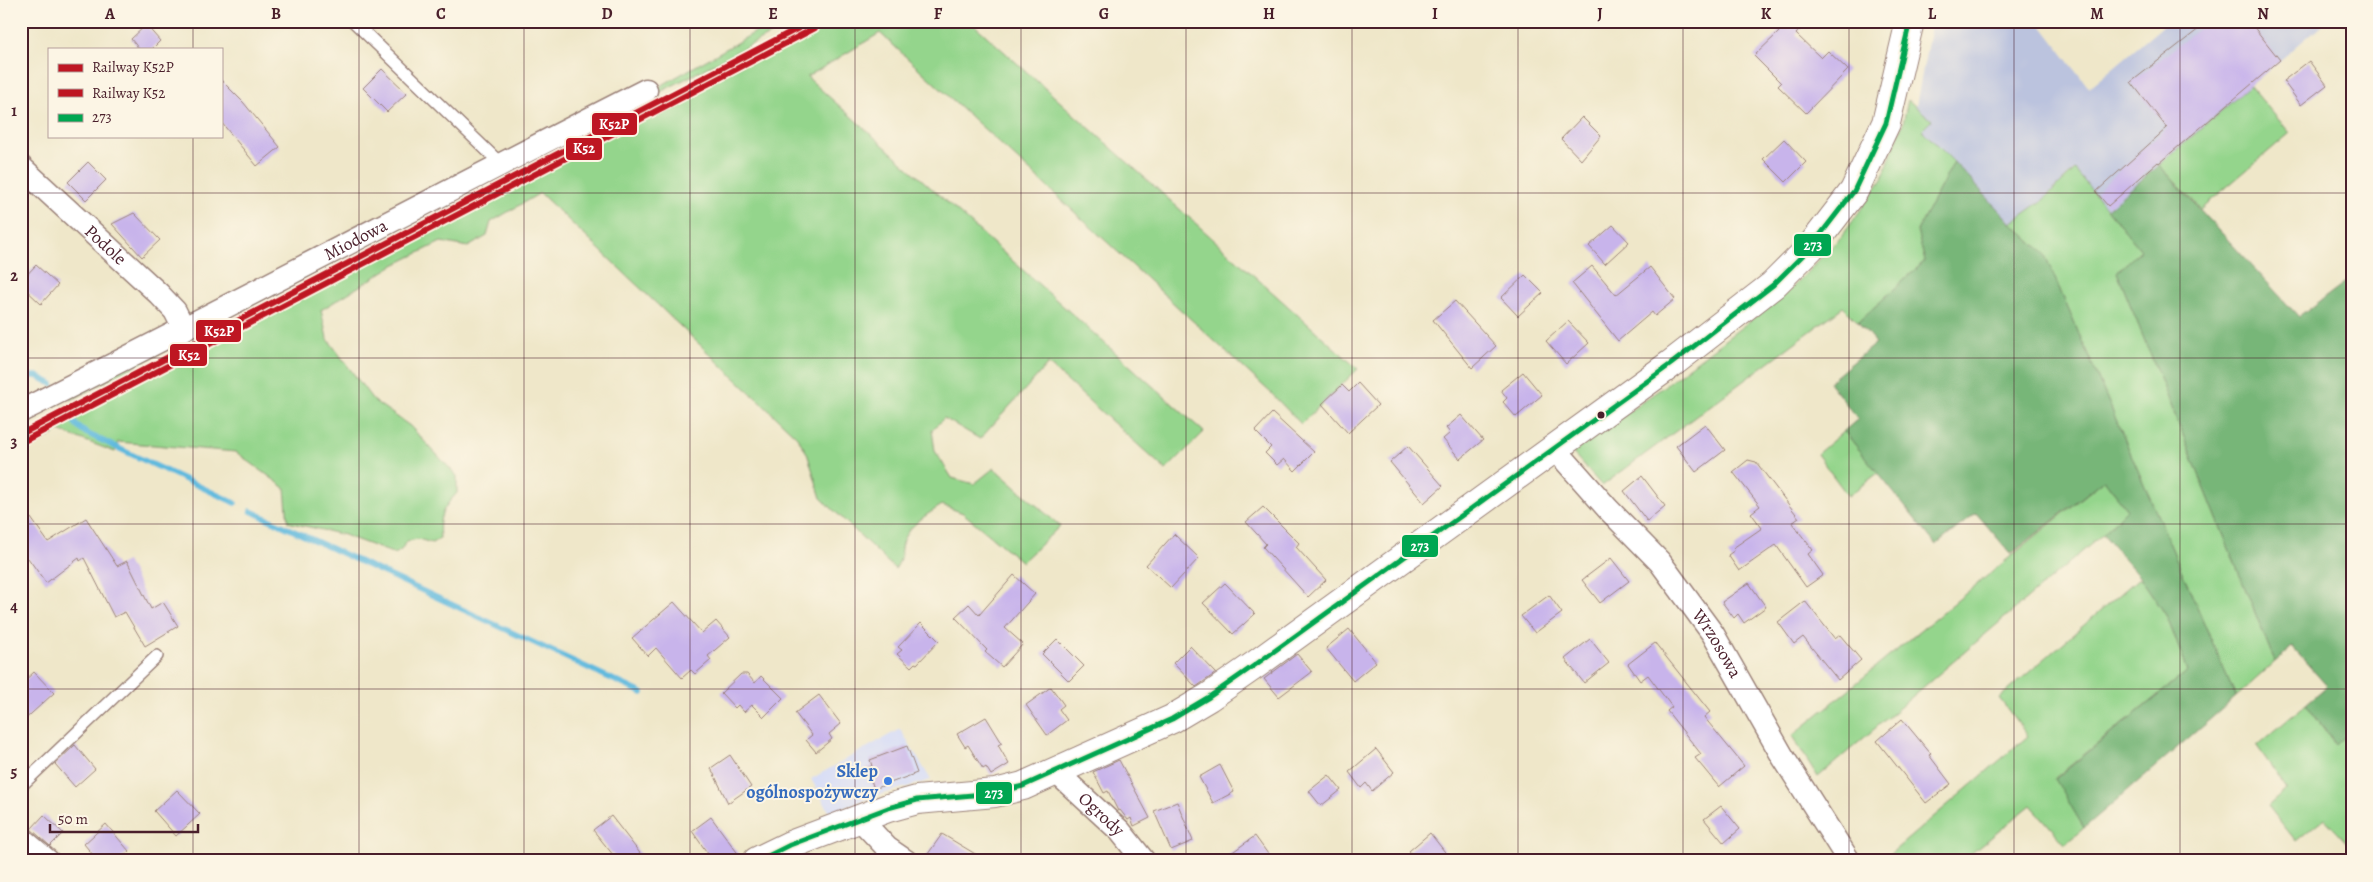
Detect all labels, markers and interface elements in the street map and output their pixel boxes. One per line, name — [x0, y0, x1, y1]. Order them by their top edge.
text: A — [104, 3, 116, 25]
text: B — [271, 3, 281, 25]
text: C — [436, 3, 446, 25]
text: D — [601, 3, 613, 25]
text: E — [768, 3, 778, 25]
text: F — [934, 3, 943, 25]
text: G — [1099, 3, 1109, 25]
text: H — [1263, 3, 1275, 25]
text: I — [1432, 3, 1438, 25]
text: J — [1597, 3, 1603, 25]
text: K — [1761, 3, 1772, 25]
text: L — [1928, 3, 1937, 25]
text: M — [2090, 3, 2104, 25]
text: N — [2257, 3, 2269, 25]
legend — [48, 48, 222, 138]
text: Railway K52P — [92, 57, 174, 77]
text: Railway K52 — [92, 83, 165, 103]
text: 1 — [11, 100, 17, 122]
text: 273 — [92, 107, 112, 127]
line badge: K52P — [591, 112, 638, 136]
text: K52P — [599, 115, 629, 134]
line badge: K52 — [565, 137, 603, 161]
text: K52 — [573, 139, 595, 158]
street label: Miodowa — [320, 213, 392, 266]
street label: Podole — [79, 219, 132, 270]
line badge: 273 — [1793, 233, 1832, 257]
text: 273 — [1804, 236, 1822, 255]
text: 2 — [10, 265, 18, 287]
line badge: K52P — [195, 319, 242, 343]
text: K52P — [204, 322, 234, 341]
line badge: K52 — [169, 343, 208, 367]
text: K52 — [178, 346, 200, 365]
unlabelled marker — [1596, 410, 1606, 420]
text: 3 — [11, 431, 18, 453]
line badge: 273 — [1401, 534, 1439, 558]
text: 273 — [1411, 537, 1429, 556]
text: 4 — [10, 596, 18, 618]
street label: Wrzosowa — [1686, 603, 1748, 683]
place label: Sklep ogólnospożywczy — [746, 759, 879, 804]
text: 5 — [11, 761, 18, 783]
marker: Sklep ogólnospożywczy — [882, 775, 894, 787]
line badge: 273 — [975, 781, 1013, 805]
text: 273 — [985, 784, 1003, 803]
street label: Ogrody — [1073, 787, 1131, 842]
scale bar — [50, 802, 198, 834]
text: 50 m — [58, 809, 88, 829]

